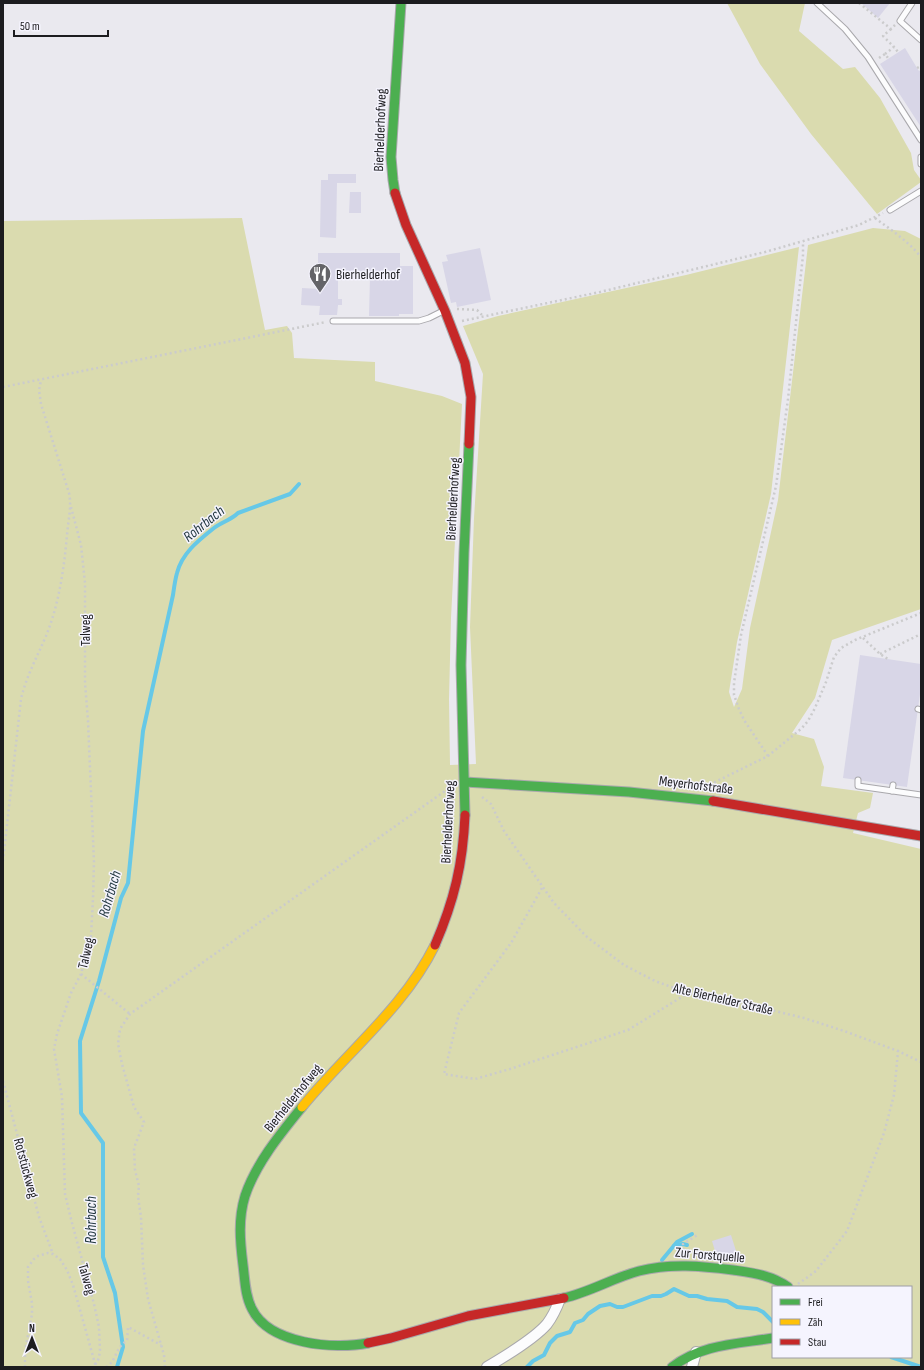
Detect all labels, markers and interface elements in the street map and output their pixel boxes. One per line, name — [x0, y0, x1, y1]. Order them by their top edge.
scale bar — [14, 12, 108, 38]
text: 50 m — [20, 19, 40, 34]
street label: Bierhelderhofweg — [370, 88, 390, 172]
restaurant icon: Bierhelderhof — [307, 261, 333, 294]
place label: Bierhelderhof — [336, 266, 401, 283]
street label: Bierhelderhofweg — [442, 457, 464, 541]
water label: Rohrbach — [180, 502, 228, 546]
street label: Talweg — [77, 614, 94, 646]
street label: Meyerhofstraße — [658, 772, 734, 798]
street label: Bierhelderhofweg — [437, 780, 459, 864]
water label: Rohrbach — [94, 869, 126, 919]
street label: Talweg — [74, 935, 98, 970]
street label: Alte Bierhelder Straße — [670, 979, 775, 1019]
street label: Bierhelderhofweg — [260, 1060, 326, 1136]
street label: Rotstückweg — [10, 1136, 42, 1200]
water label: Rohrbach — [82, 1196, 101, 1244]
street label: Zur Forstquelle — [674, 1243, 746, 1267]
street label: Talweg — [74, 1261, 100, 1297]
legend — [772, 1286, 912, 1358]
text: Frei — [808, 1295, 823, 1310]
text: Zäh — [808, 1315, 823, 1330]
north arrow — [12, 1318, 52, 1358]
text: N — [29, 1322, 35, 1335]
text: Stau — [808, 1335, 826, 1350]

